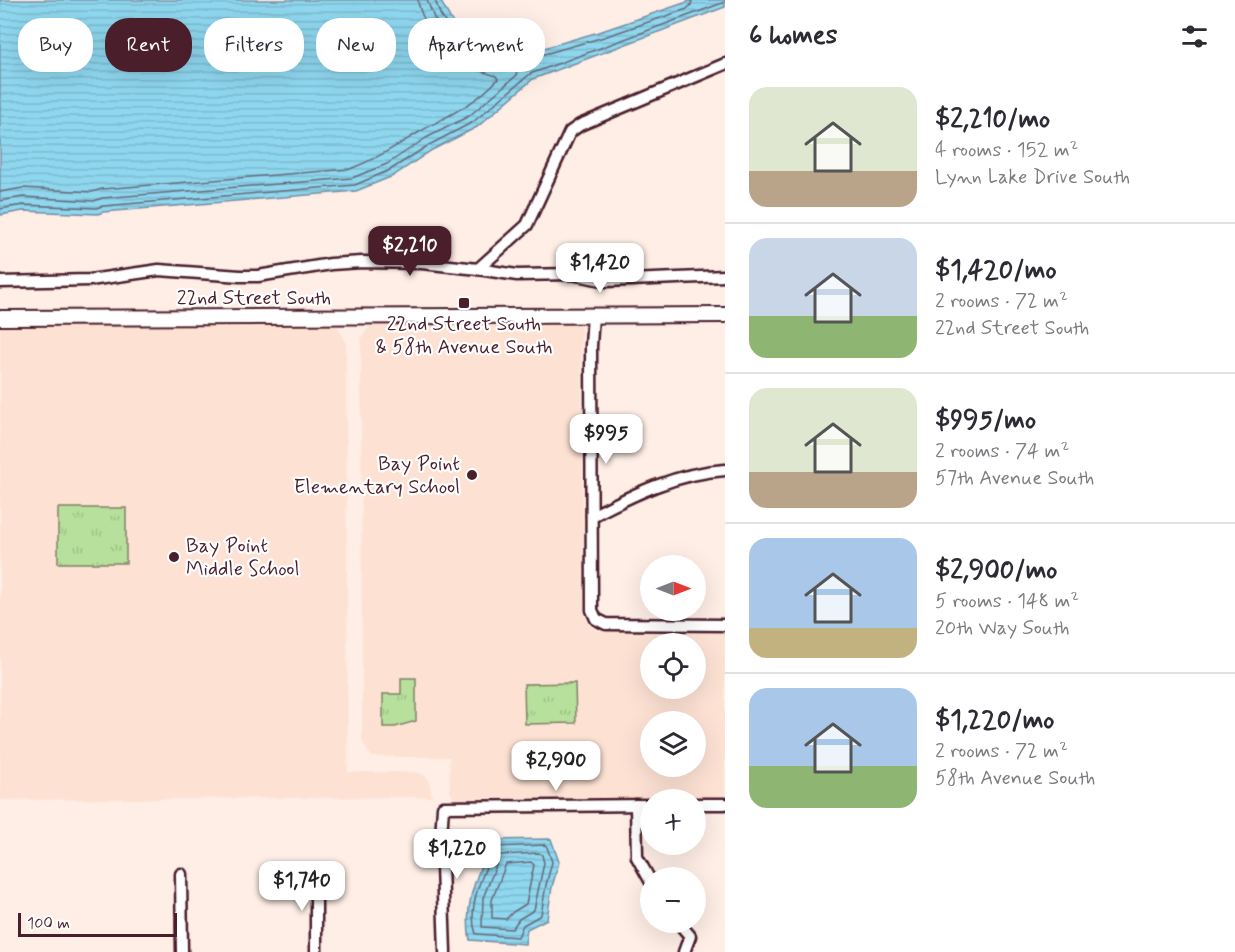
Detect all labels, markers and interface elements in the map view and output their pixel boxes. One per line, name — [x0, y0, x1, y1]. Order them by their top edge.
chip: Buy — [18, 18, 93, 72]
chip: Rent — [105, 18, 192, 72]
chip: Filters — [204, 18, 304, 72]
chip: New — [316, 18, 396, 72]
chip: Apartment — [408, 18, 545, 72]
text: 6 homes — [749, 19, 837, 53]
icon: filters — [1178, 20, 1211, 53]
text: $2,210/mo — [935, 103, 1050, 137]
icon: home — [797, 111, 869, 183]
text: 4 rooms · 152 m² — [935, 137, 1078, 164]
text: Lynn Lake Drive South — [935, 164, 1130, 191]
pin: $2,210 — [361, 226, 459, 277]
text: $2,210 — [382, 232, 438, 259]
pin: $1,420 — [551, 243, 649, 294]
text: $1,420 — [570, 249, 630, 276]
text: $1,420/mo — [935, 254, 1057, 288]
icon: home — [797, 262, 869, 334]
street label: 22nd Street South — [177, 285, 331, 312]
text: 2 rooms · 72 m² — [935, 288, 1068, 315]
marker: 22nd Street South & 58th Avenue South — [457, 296, 471, 310]
place label: 22nd Street South & 58th Avenue South — [375, 311, 553, 361]
text: 22nd Street South — [935, 315, 1089, 342]
text: $995/mo — [935, 404, 1036, 438]
icon: home — [797, 412, 869, 484]
pin: $995 — [570, 414, 642, 465]
text: $995 — [584, 420, 628, 447]
text: 2 rooms · 74 m² — [935, 438, 1069, 465]
place label: Bay Point Elementary School — [294, 451, 460, 501]
text: 57th Avenue South — [935, 465, 1094, 492]
marker: Bay Point Elementary School — [465, 468, 479, 482]
place label: Bay Point Middle School — [186, 533, 299, 583]
marker: Bay Point Middle School — [167, 550, 181, 564]
text: $2,900/mo — [935, 554, 1057, 588]
north arrow — [640, 555, 706, 621]
map controls — [640, 555, 706, 933]
icon: home — [797, 562, 869, 634]
text: 5 rooms · 148 m² — [935, 588, 1079, 615]
text: 20th Way South — [935, 615, 1070, 642]
button: locate — [640, 633, 706, 699]
text: $1,220/mo — [935, 704, 1054, 738]
button: layers — [640, 711, 706, 777]
icon: home — [797, 712, 869, 784]
text: 2 rooms · 72 m² — [935, 738, 1068, 765]
pin: $2,900 — [507, 741, 605, 792]
text: $2,900 — [525, 747, 587, 774]
text: 58th Avenue South — [935, 765, 1095, 792]
button: + — [640, 789, 706, 855]
pin: $1,220 — [408, 829, 506, 880]
text: $1,220 — [428, 835, 486, 862]
pin: $1,740 — [253, 861, 351, 912]
text: $1,740 — [273, 867, 331, 894]
button: − — [640, 867, 706, 933]
scale bar — [18, 910, 177, 938]
text: 100 m — [27, 913, 70, 934]

